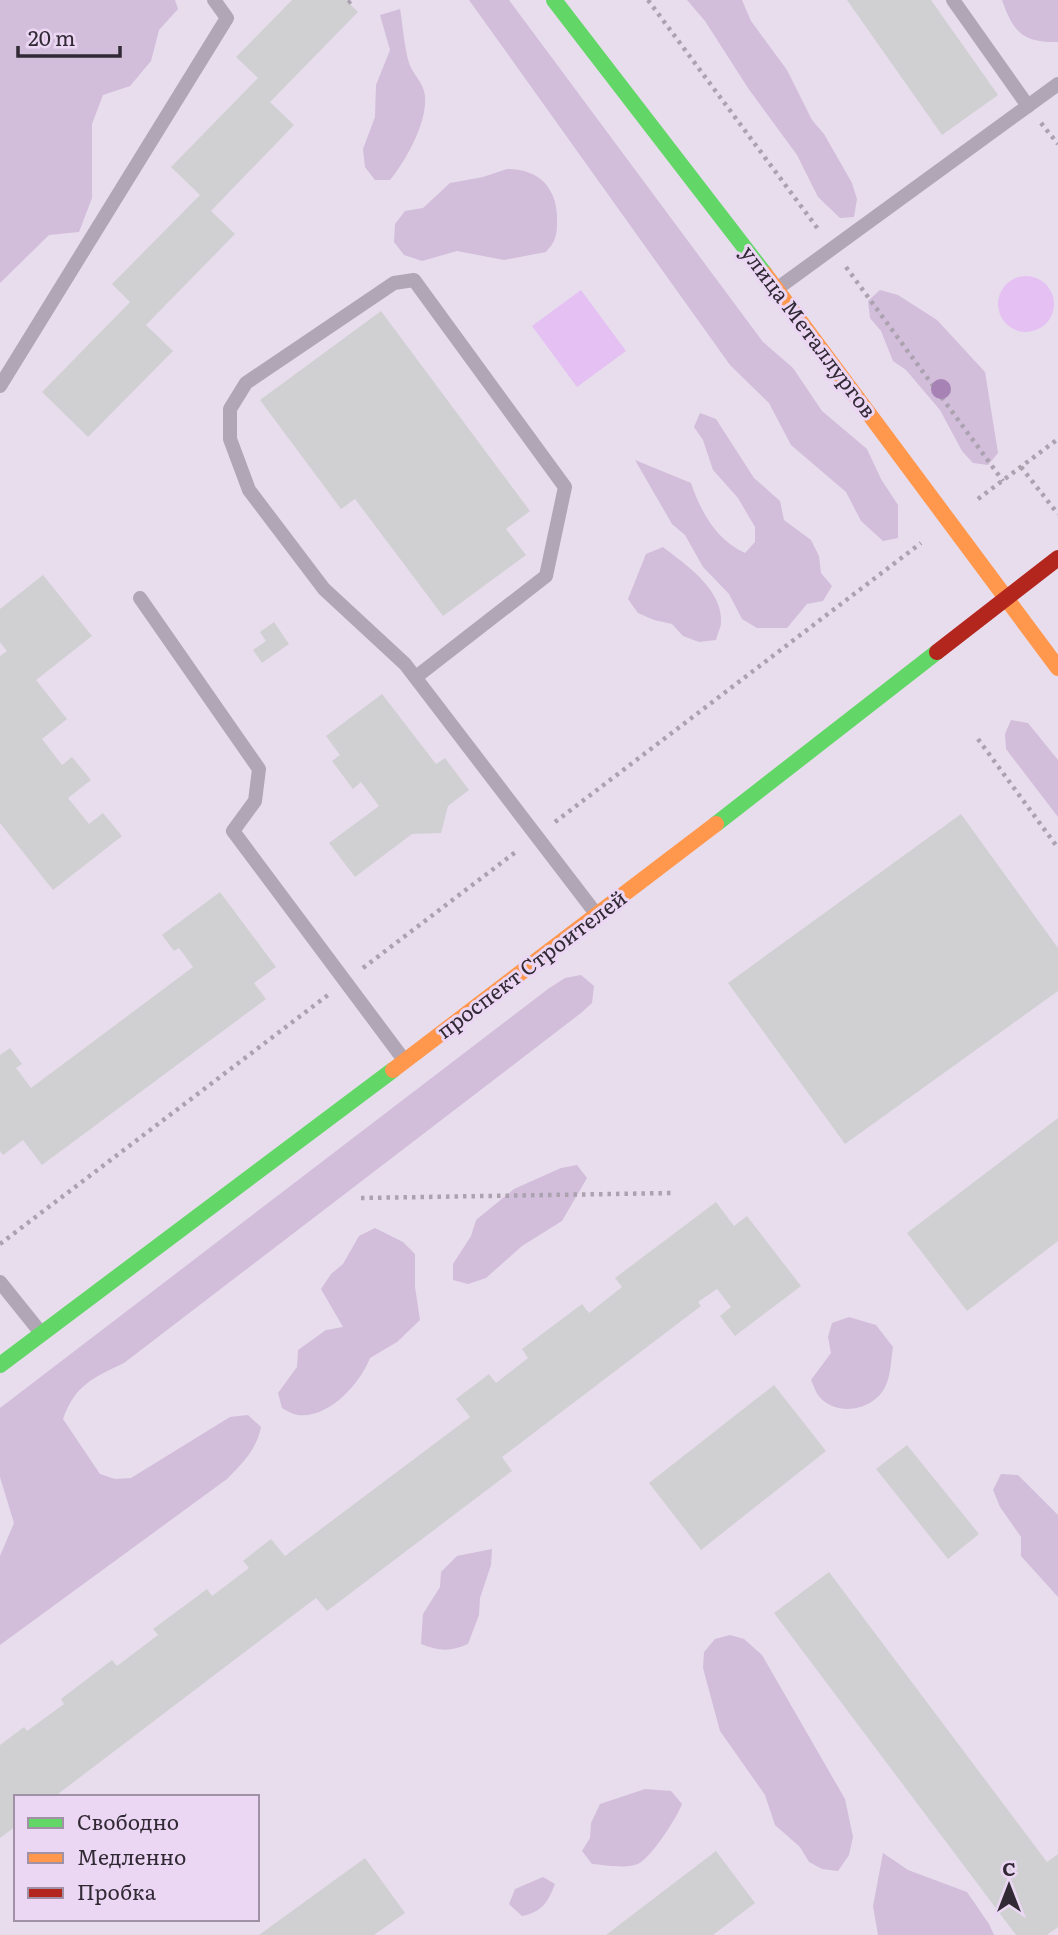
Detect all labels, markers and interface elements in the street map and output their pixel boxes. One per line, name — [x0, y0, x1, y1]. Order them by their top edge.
scale bar — [18, 14, 119, 58]
text: 20 m — [28, 21, 75, 52]
street label: улица Металлургов — [735, 238, 885, 423]
street label: проспект Строителей — [429, 881, 632, 1045]
legend — [14, 1795, 259, 1921]
text: Свободно — [77, 1805, 179, 1836]
text: Медленно — [77, 1840, 186, 1871]
north arrow — [974, 1851, 1044, 1921]
text: С — [1002, 1854, 1016, 1882]
text: Пробка — [77, 1875, 157, 1906]

